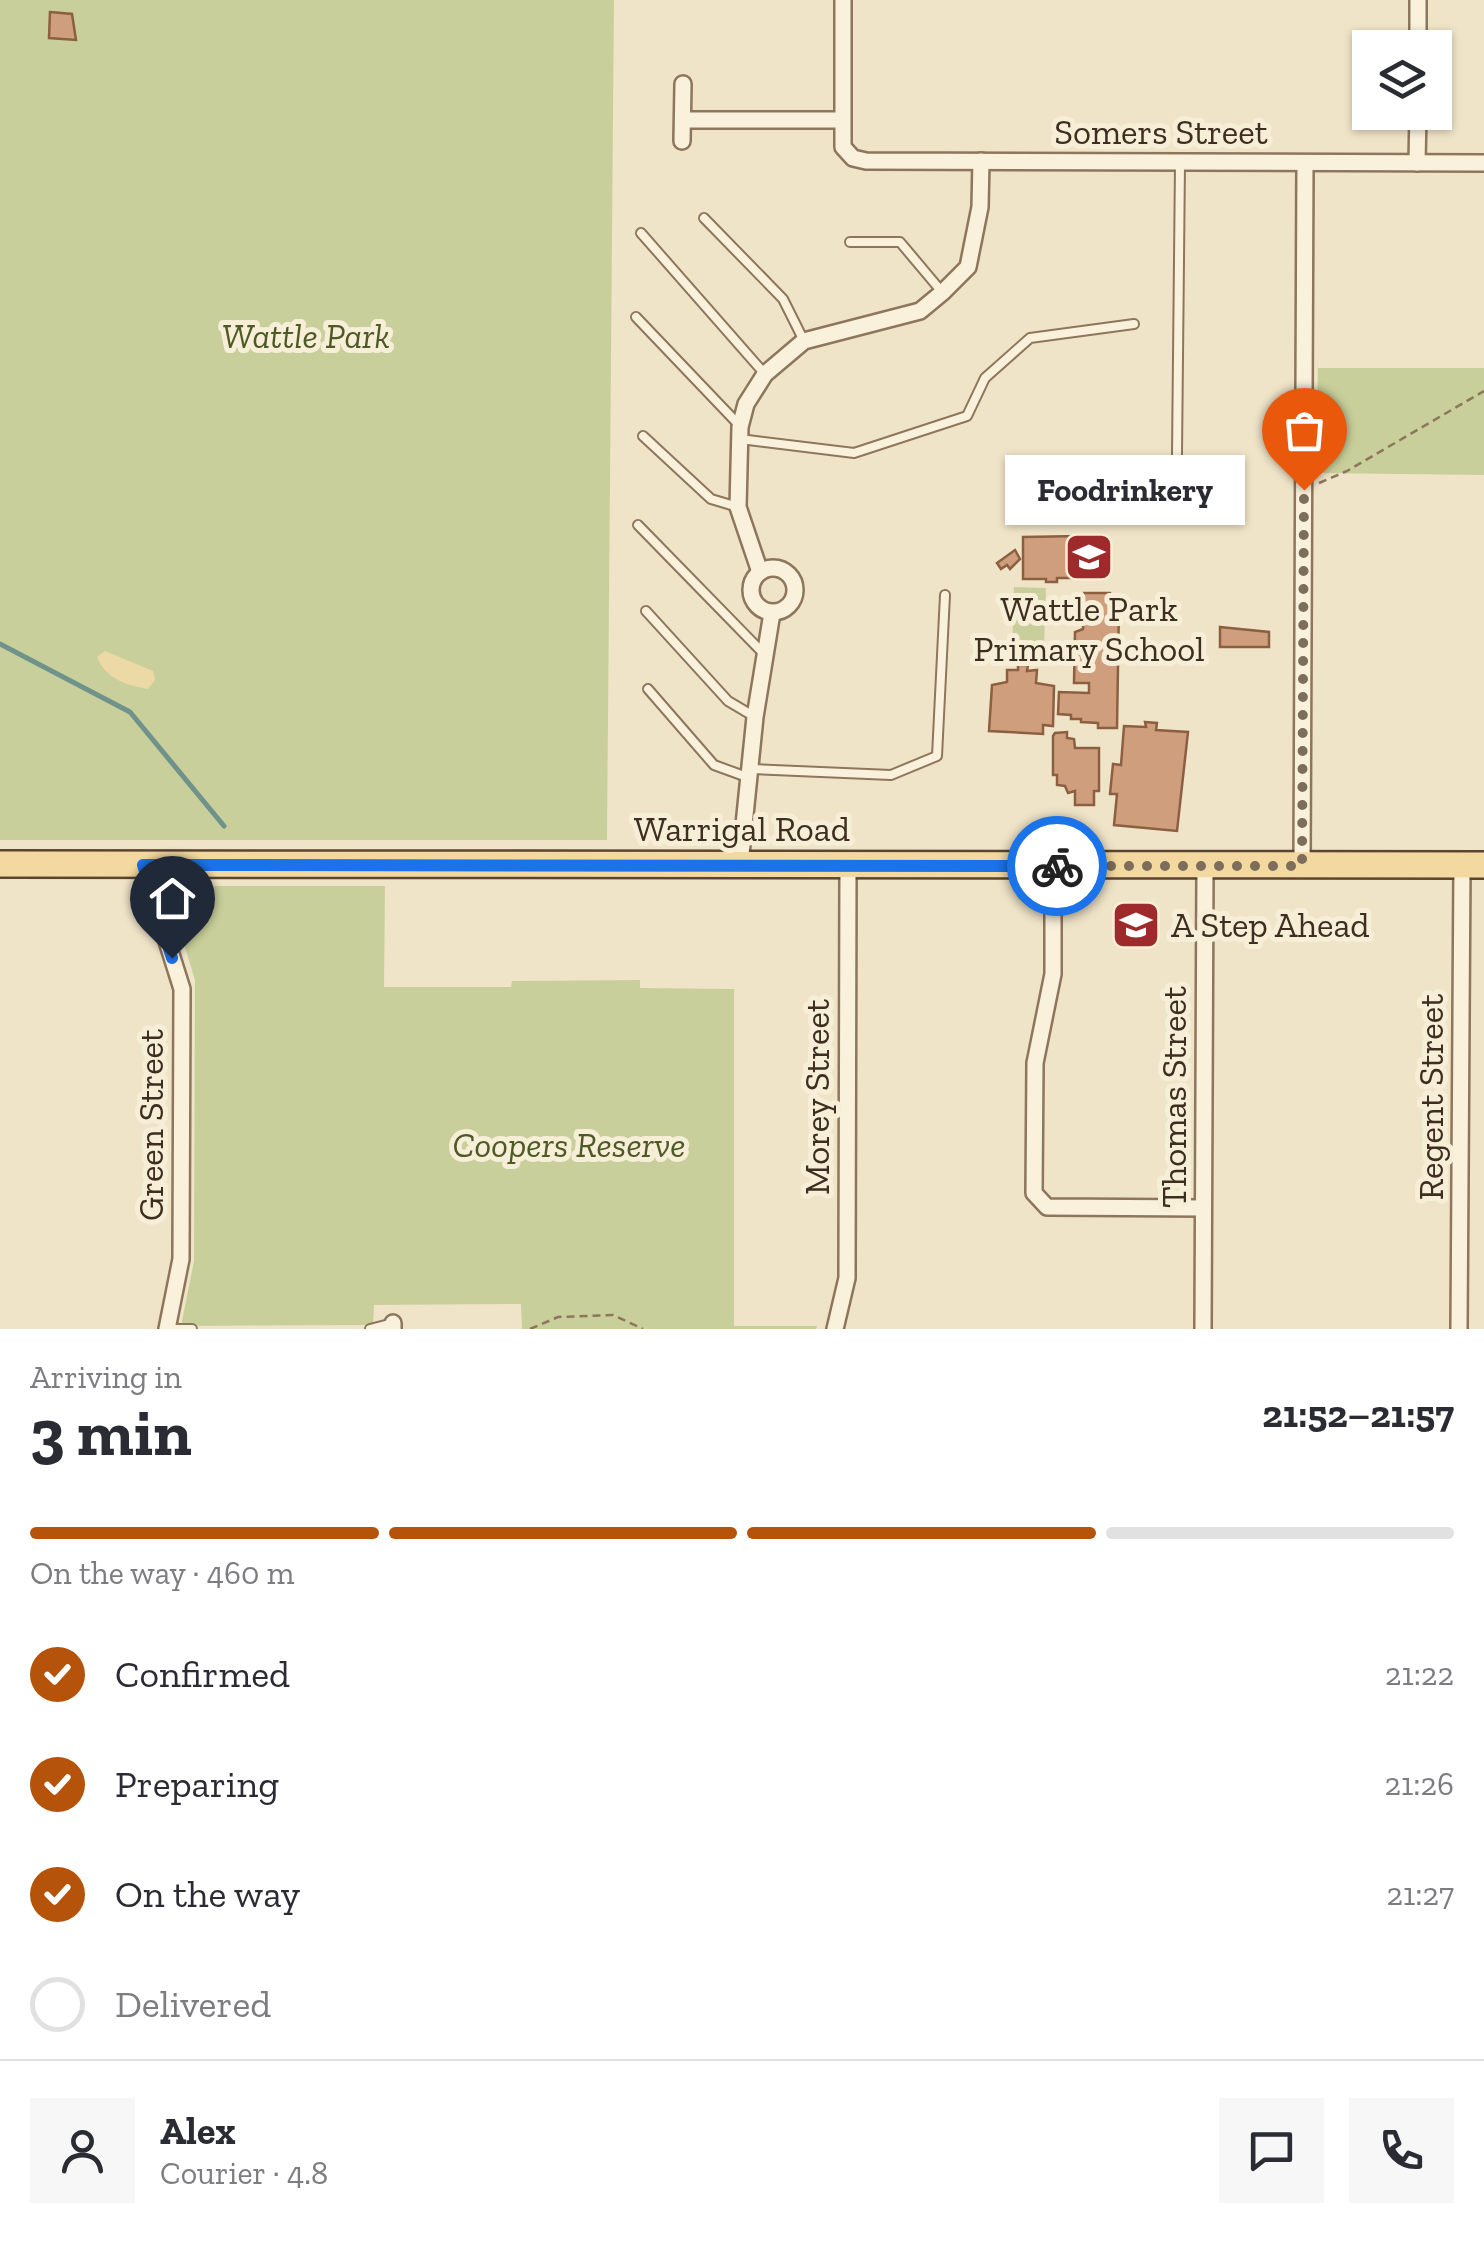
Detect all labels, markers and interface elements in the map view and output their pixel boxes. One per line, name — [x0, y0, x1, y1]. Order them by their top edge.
map controls — [1352, 30, 1452, 130]
button: layers — [1352, 30, 1452, 130]
street label: Somers Street — [1054, 111, 1268, 153]
park label: Wattle Park — [222, 315, 390, 357]
pin — [1262, 388, 1347, 491]
icon: bag — [1277, 403, 1332, 458]
callout: Foodrinkery — [1004, 455, 1244, 525]
text: Foodrinkery — [1037, 471, 1213, 509]
school or university icon: Wattle Park Primary School — [1063, 531, 1115, 583]
place label: Wattle Park Primary School — [973, 588, 1205, 670]
street label: Warrigal Road — [634, 808, 850, 850]
courier — [1007, 816, 1107, 916]
icon: bike — [1030, 839, 1085, 894]
pin — [130, 856, 215, 959]
icon: home — [145, 871, 200, 926]
school or university icon: A Step Ahead — [1110, 899, 1162, 951]
place label: A Step Ahead — [1171, 904, 1370, 946]
street label: Thomas Street — [1153, 986, 1195, 1208]
street label: Regent Street — [1410, 994, 1452, 1200]
street label: Morey Street — [796, 999, 838, 1195]
street label: Green Street — [130, 1029, 172, 1221]
park label: Coopers Reserve — [453, 1124, 685, 1166]
text: Arriving in — [30, 1358, 182, 1396]
text: 21:52–21:57 — [1262, 1391, 1454, 1437]
text: 3 min — [30, 1394, 192, 1472]
text: On the way · 460 m — [30, 1554, 294, 1592]
icon: check — [30, 1647, 85, 1702]
text: Confirmed — [115, 1651, 290, 1697]
text: 21:22 — [1385, 1655, 1454, 1693]
icon: check — [30, 1757, 85, 1812]
text: Preparing — [115, 1761, 279, 1807]
text: 21:26 — [1385, 1765, 1454, 1803]
icon: check — [30, 1867, 85, 1922]
text: On the way — [115, 1871, 300, 1917]
text: 21:27 — [1386, 1875, 1454, 1913]
text: Delivered — [115, 1981, 271, 2027]
button: person — [30, 2098, 135, 2203]
button: chat — [1219, 2098, 1324, 2203]
button: phone — [1349, 2098, 1454, 2203]
text: Alex — [160, 2108, 236, 2154]
text: Courier · 4.8 — [160, 2154, 328, 2192]

